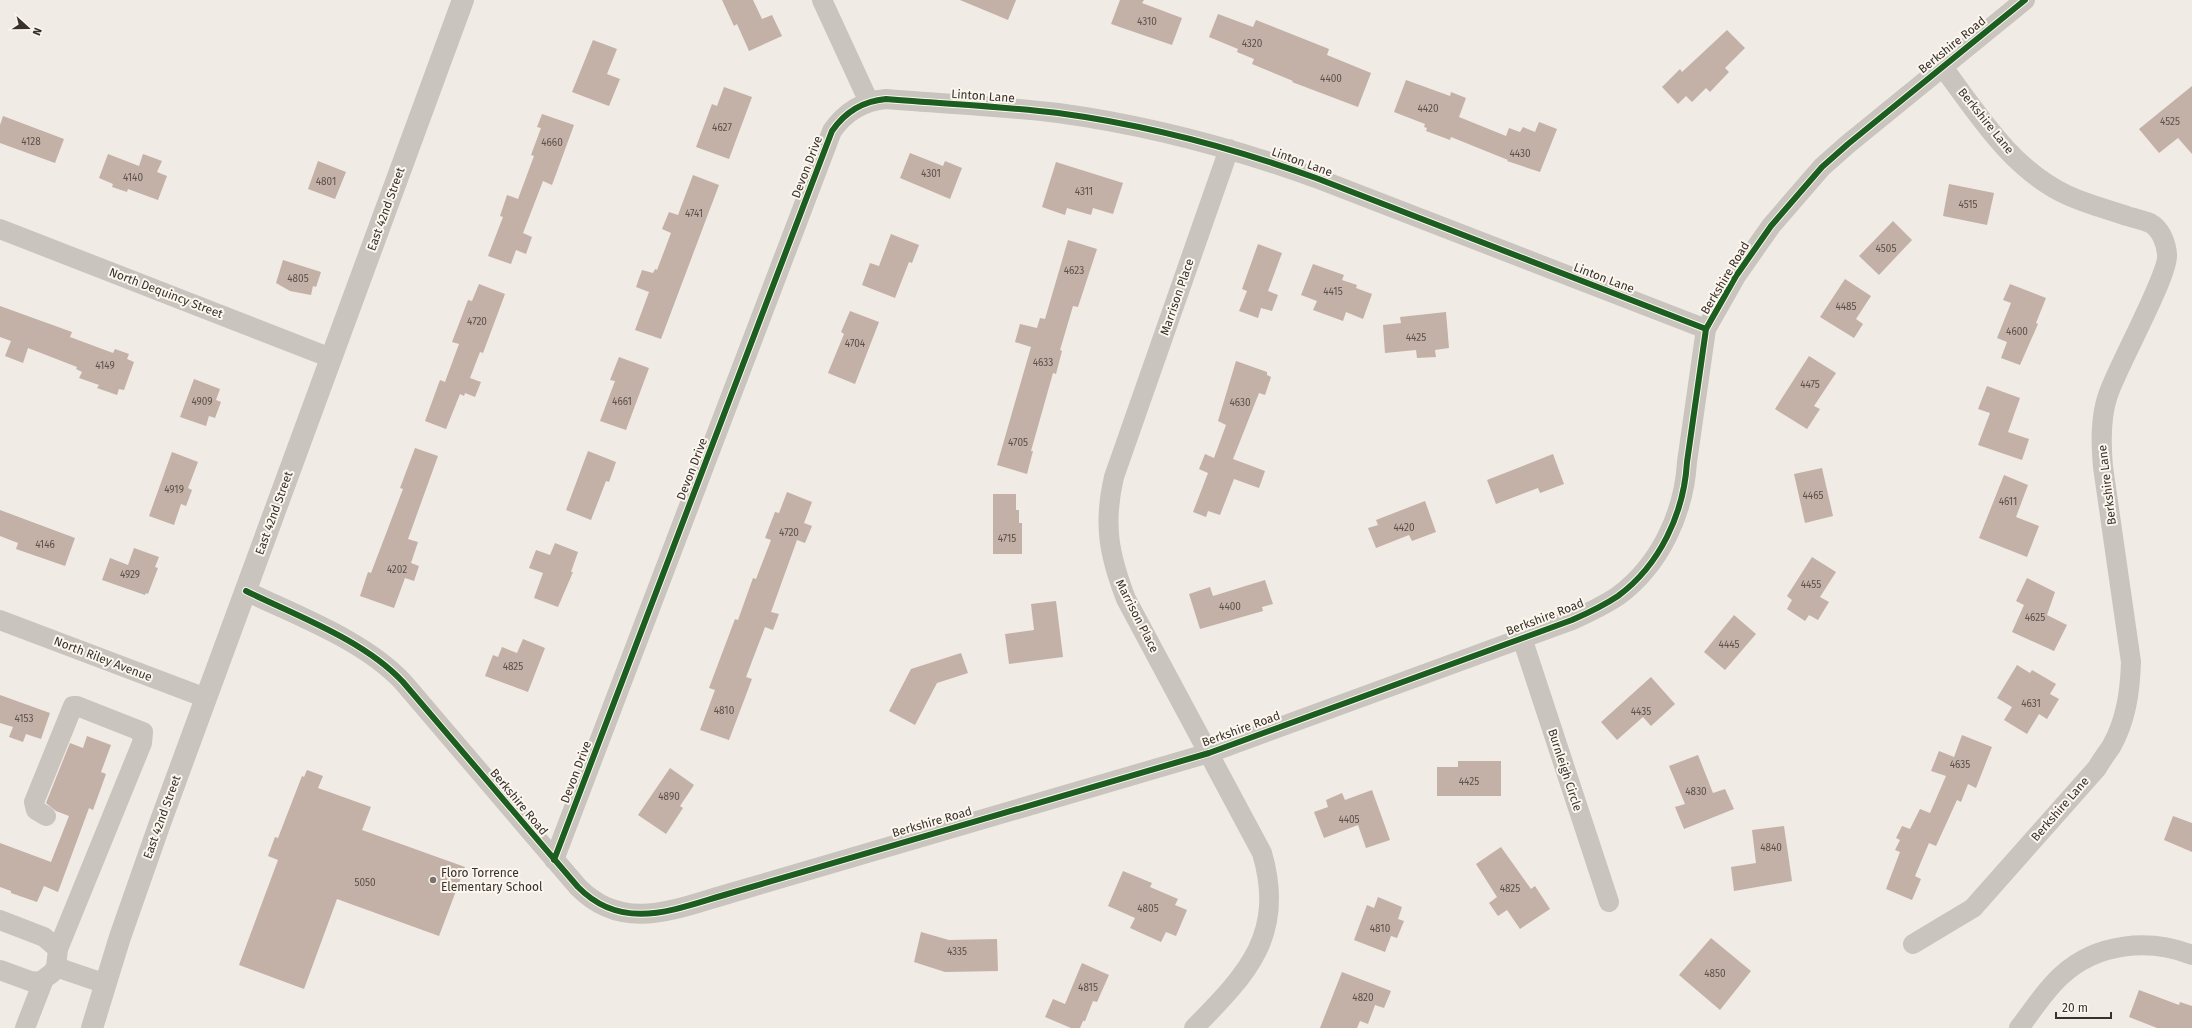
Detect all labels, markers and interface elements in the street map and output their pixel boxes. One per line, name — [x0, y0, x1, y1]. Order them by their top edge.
north arrow — [8, 8, 48, 48]
street label: Berkshire Road — [1916, 14, 1988, 76]
house number: 4310 — [1137, 16, 1157, 28]
text: N — [29, 26, 44, 37]
house number: 4320 — [1242, 38, 1263, 50]
house number: 4400 — [1320, 73, 1342, 85]
street label: Berkshire Lane — [1955, 85, 2017, 157]
street label: Linton Lane — [951, 87, 1015, 105]
house number: 4420 — [1418, 103, 1439, 115]
house number: 4525 — [2160, 116, 2180, 128]
house number: 4627 — [712, 122, 732, 134]
street label: Devon Drive — [789, 134, 825, 200]
house number: 4128 — [21, 136, 41, 148]
house number: 4660 — [541, 137, 563, 149]
street label: Linton Lane — [1270, 145, 1334, 179]
house number: 4430 — [1509, 148, 1531, 160]
street label: East 42nd Street — [364, 165, 408, 253]
house number: 4301 — [921, 168, 941, 180]
house number: 4140 — [123, 172, 143, 184]
house number: 4801 — [316, 176, 336, 188]
house number: 4311 — [1075, 186, 1093, 198]
house number: 4515 — [1958, 199, 1978, 211]
house number: 4741 — [685, 208, 703, 220]
street label: Berkshire Road — [1698, 239, 1752, 317]
house number: 4505 — [1876, 243, 1896, 255]
street label: Marrison Place — [1157, 257, 1197, 337]
street label: Linton Lane — [1572, 260, 1636, 296]
street label: North Dequincy Street — [107, 265, 225, 321]
house number: 4623 — [1064, 265, 1084, 277]
house number: 4805 — [287, 273, 309, 285]
house number: 4415 — [1323, 286, 1343, 298]
house number: 4485 — [1835, 301, 1857, 313]
house number: 4720 — [467, 316, 487, 328]
house number: 4600 — [2006, 326, 2028, 338]
house number: 4425 — [1406, 332, 1426, 344]
house number: 4704 — [845, 338, 866, 350]
house number: 4633 — [1033, 357, 1053, 369]
house number: 4149 — [95, 360, 115, 372]
house number: 4475 — [1800, 379, 1820, 391]
house number: 4909 — [191, 396, 213, 408]
house number: 4661 — [612, 396, 632, 408]
house number: 4630 — [1229, 397, 1251, 409]
street label: Devon Drive — [674, 436, 710, 502]
house number: 4705 — [1008, 437, 1028, 449]
street label: Berkshire Lane — [2095, 444, 2119, 526]
street label: East 42nd Street — [252, 469, 296, 557]
house number: 4919 — [164, 484, 184, 496]
house number: 4465 — [1803, 490, 1823, 502]
house number: 4611 — [1999, 496, 2017, 508]
house number: 4420 — [1394, 522, 1415, 534]
house number: 4720 — [779, 527, 799, 539]
house number: 4715 — [998, 533, 1016, 545]
house number: 4146 — [35, 539, 55, 551]
house number: 4202 — [387, 564, 407, 576]
house number: 4929 — [120, 569, 140, 581]
street label: Marrison Place — [1113, 577, 1161, 655]
house number: 4455 — [1801, 579, 1821, 591]
street label: Berkshire Road — [1504, 596, 1586, 638]
house number: 4400 — [1219, 601, 1241, 613]
house number: 4625 — [2025, 612, 2045, 624]
street label: North Riley Avenue — [52, 634, 154, 684]
house number: 4445 — [1719, 639, 1739, 651]
house number: 4825 — [503, 661, 523, 673]
house number: 4631 — [2021, 698, 2041, 710]
house number: 4810 — [714, 705, 735, 717]
house number: 4435 — [1631, 706, 1651, 718]
street label: Berkshire Road — [1200, 708, 1282, 750]
house number: 4153 — [15, 713, 34, 725]
street label: Burnleigh Circle — [1545, 727, 1585, 813]
street label: Devon Drive — [558, 739, 594, 805]
house number: 4635 — [1950, 759, 1970, 771]
street label: Berkshire Road — [487, 766, 551, 838]
street label: East 42nd Street — [140, 773, 184, 861]
street label: Berkshire Lane — [2028, 774, 2092, 844]
house number: 4425 — [1459, 776, 1479, 788]
house number: 4830 — [1685, 786, 1707, 798]
house number: 4890 — [658, 791, 680, 803]
street label: Berkshire Road — [891, 804, 973, 840]
house number: 4405 — [1338, 814, 1360, 826]
house number: 4840 — [1760, 842, 1782, 854]
place label: Floro Torrence Elementary School — [441, 866, 543, 894]
marker: Floro Torrence Elementary School — [428, 875, 438, 885]
house number: 5050 — [354, 877, 376, 889]
house number: 4825 — [1500, 883, 1520, 895]
house number: 4805 — [1137, 903, 1159, 915]
house number: 4810 — [1370, 923, 1391, 935]
house number: 4335 — [947, 946, 967, 958]
house number: 4850 — [1704, 968, 1726, 980]
house number: 4815 — [1078, 982, 1098, 994]
house number: 4820 — [1352, 992, 1374, 1004]
scale bar — [2056, 994, 2111, 1020]
text: 20 m — [2062, 1001, 2088, 1015]

